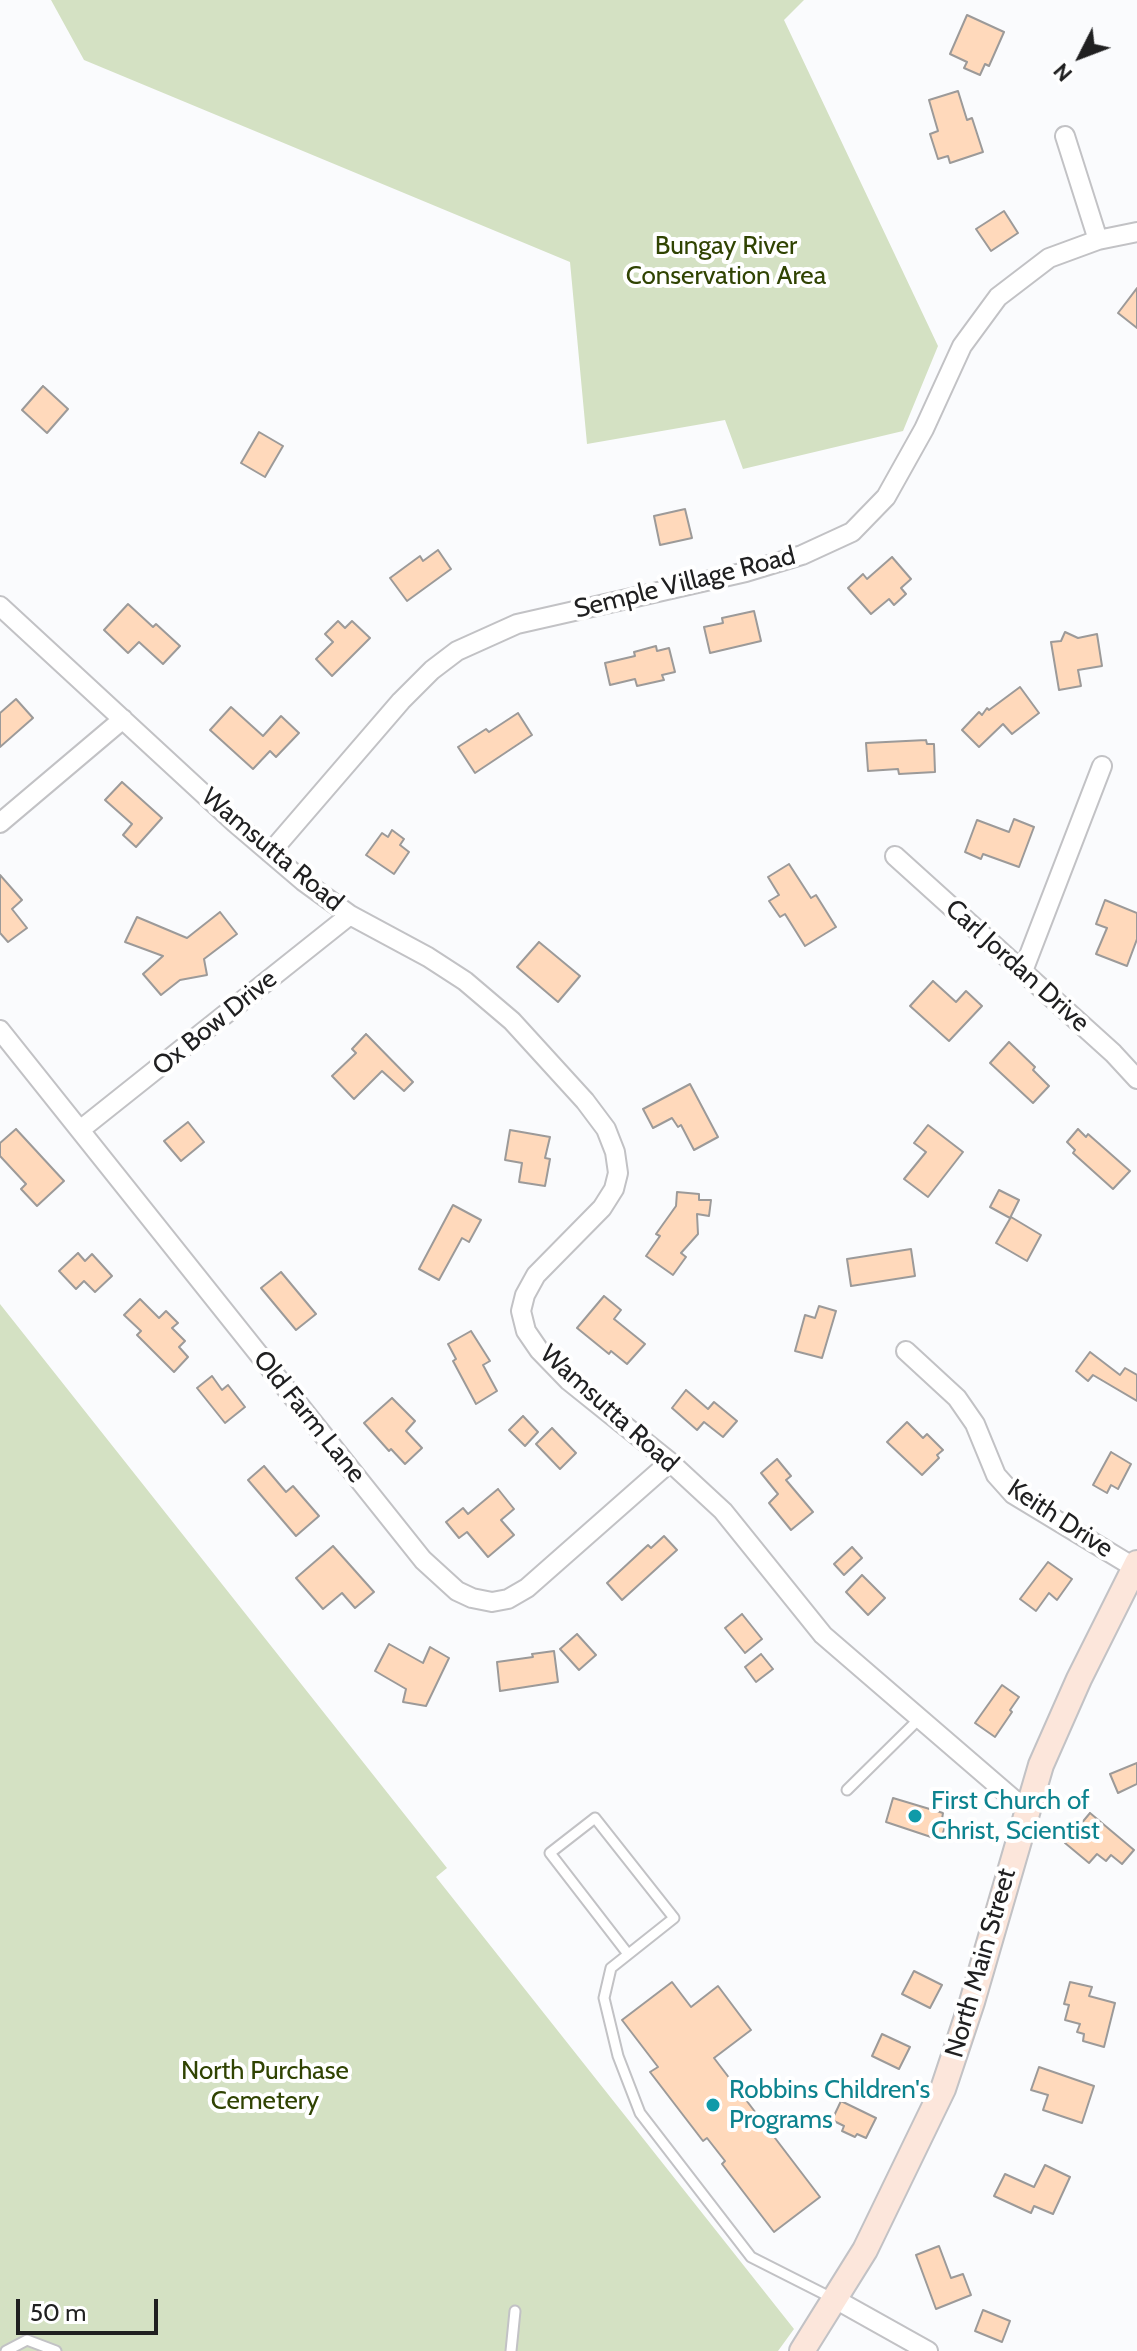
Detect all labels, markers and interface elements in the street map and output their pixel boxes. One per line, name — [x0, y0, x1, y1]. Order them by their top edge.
north arrow — [1041, 16, 1121, 96]
text: N — [1048, 58, 1078, 87]
park label: Bungay River Conservation Area — [626, 230, 826, 292]
street label: Semple Village Road — [571, 540, 799, 626]
street label: Wamsutta Road — [195, 782, 349, 918]
street label: Carl Jordan Drive — [939, 893, 1095, 1039]
street label: Ox Bow Drive — [147, 963, 283, 1083]
street label: Wamsutta Road — [533, 1339, 685, 1479]
street label: Old Farm Lane — [246, 1345, 372, 1489]
street label: Keith Drive — [1001, 1473, 1119, 1565]
place label: First Church of Christ, Scientist — [931, 1785, 1100, 1846]
marker: First Church of Christ, Scientist — [906, 1807, 924, 1825]
street label: North Main Street — [939, 1865, 1023, 2061]
park label: North Purchase Cemetery — [181, 2055, 349, 2116]
place label: Robbins Children's Programs — [729, 2074, 930, 2136]
marker: Robbins Children's Programs — [704, 2096, 722, 2114]
scale bar — [20, 2283, 162, 2333]
text: 50 m — [30, 2298, 86, 2327]

